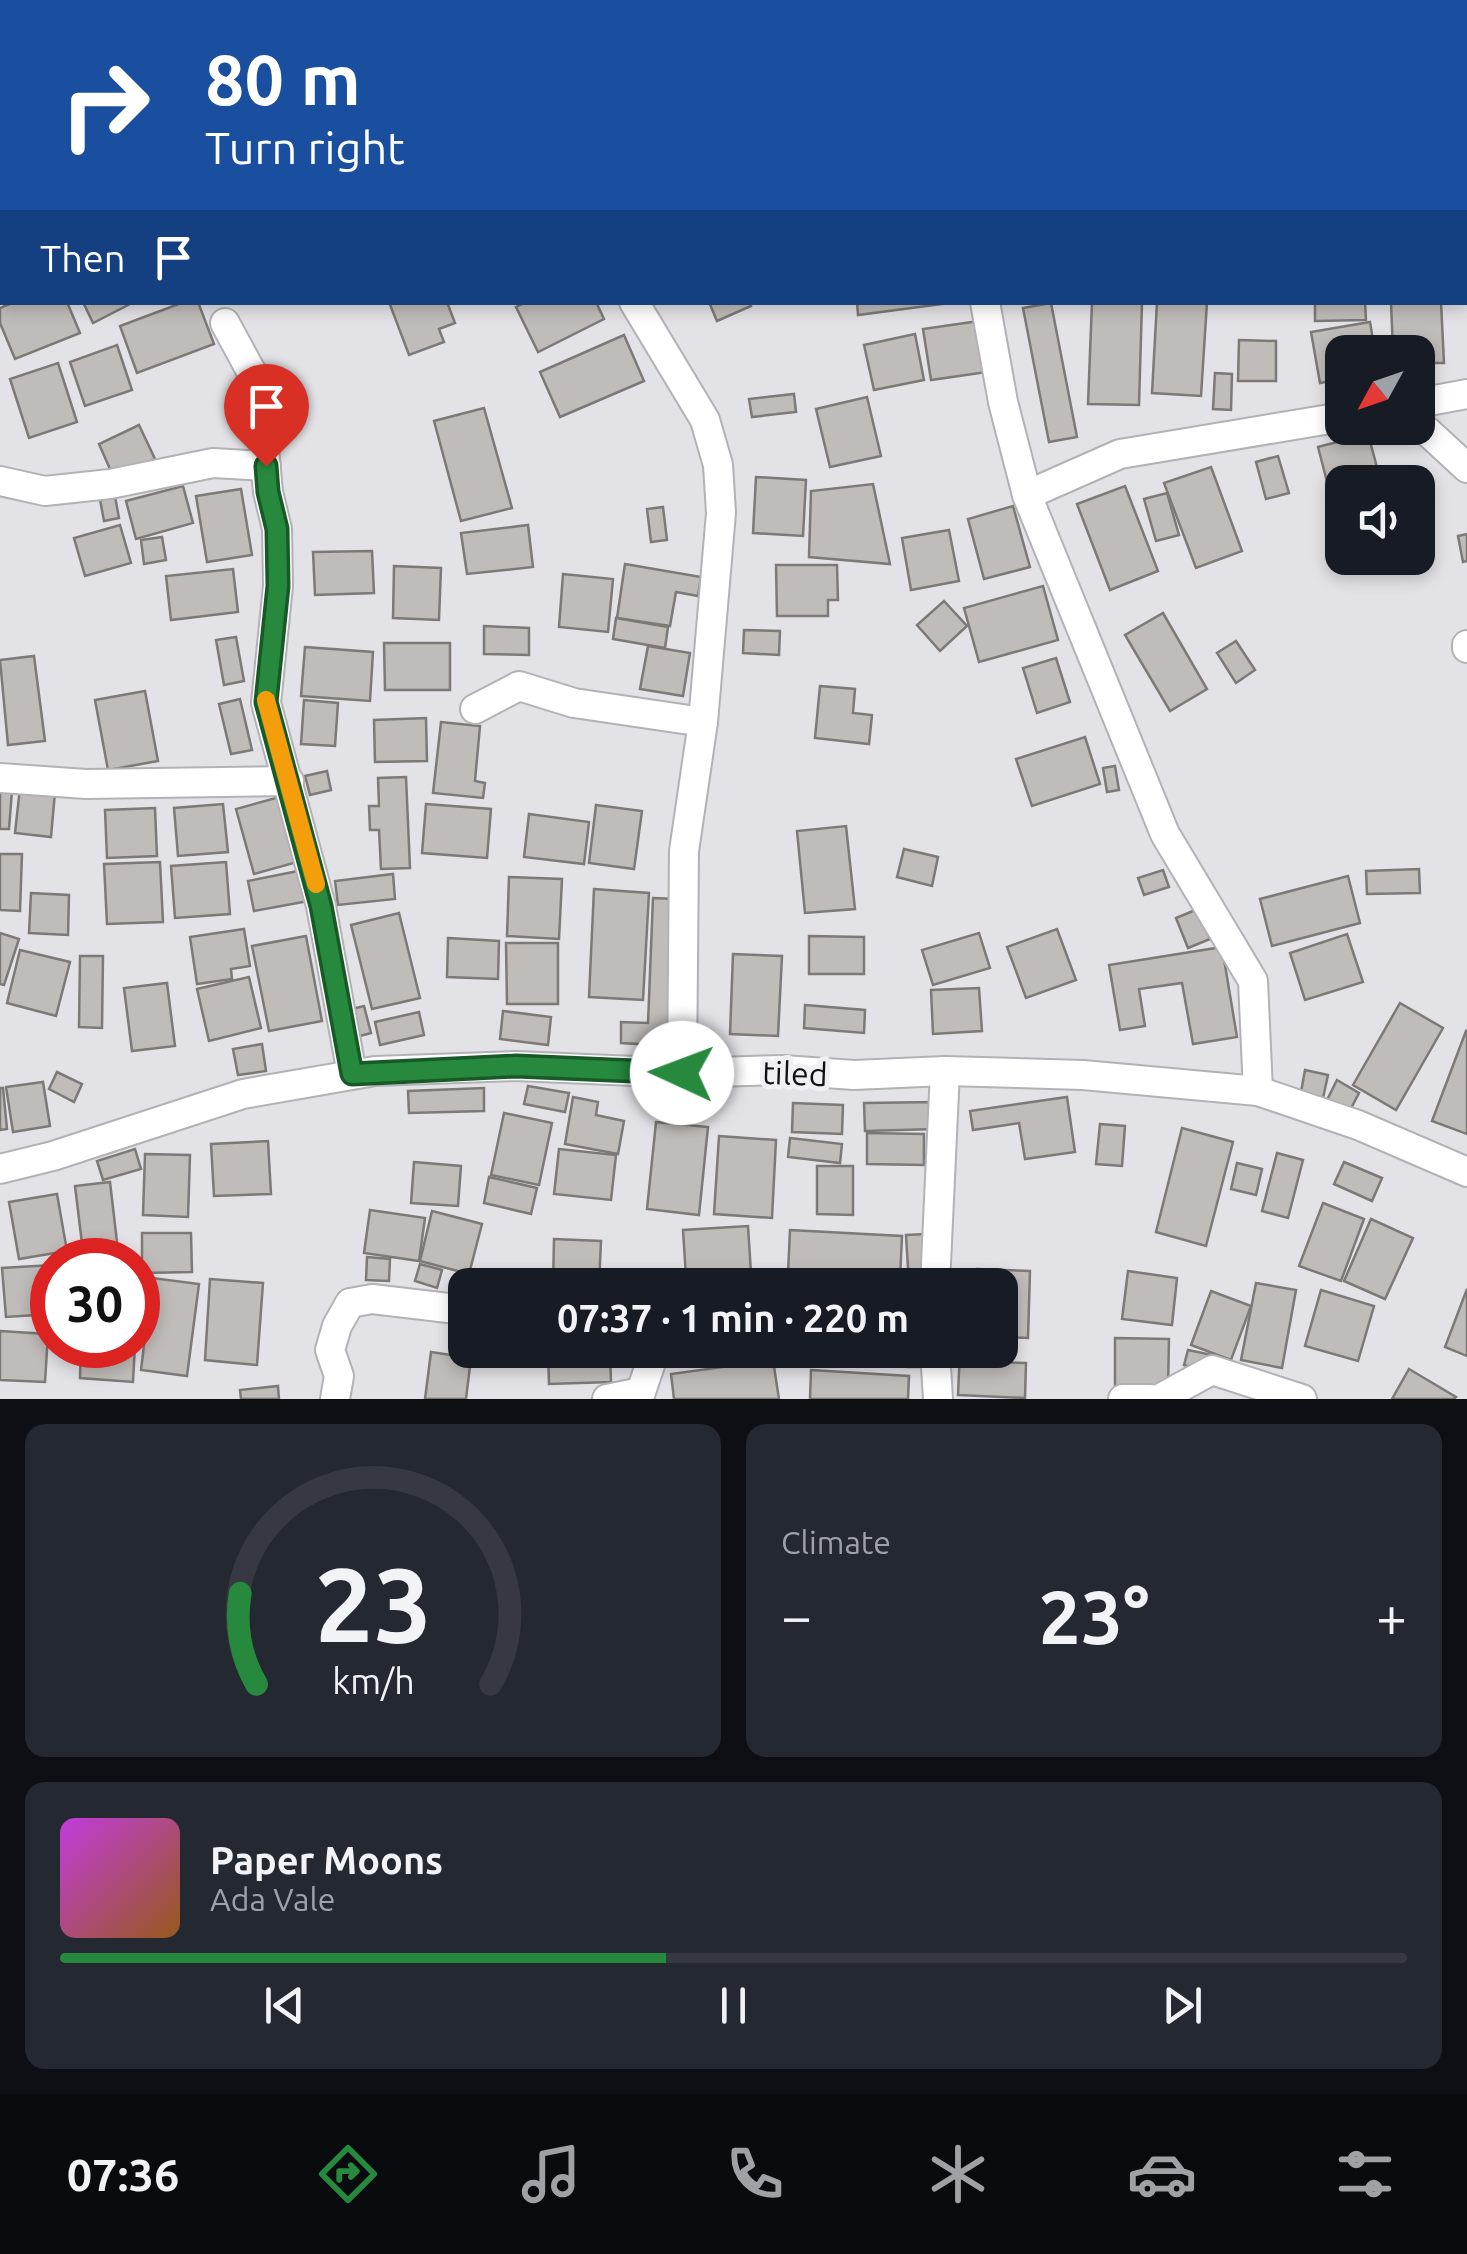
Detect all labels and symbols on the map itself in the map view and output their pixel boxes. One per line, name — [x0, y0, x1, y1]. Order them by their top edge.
north arrow — [1325, 335, 1435, 445]
pin — [224, 364, 309, 467]
position arrow — [630, 1021, 734, 1125]
street label: tiled — [762, 1054, 828, 1092]
speed limit sign: 30 — [30, 1238, 160, 1368]

